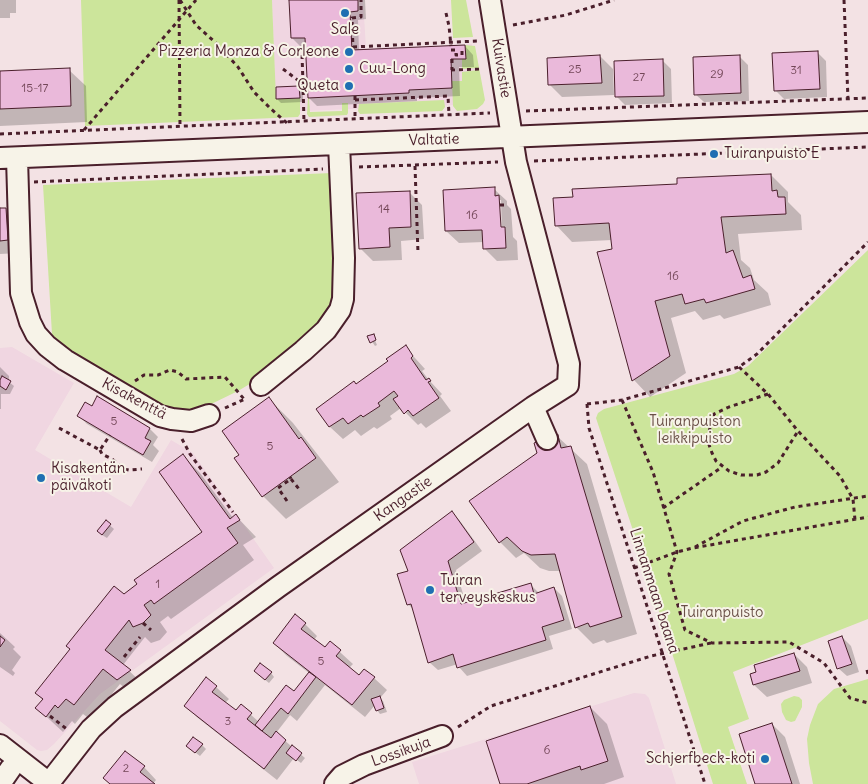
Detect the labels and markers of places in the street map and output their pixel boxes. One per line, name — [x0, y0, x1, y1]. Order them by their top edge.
marker: Sale — [339, 7, 351, 19]
place label: Sale — [331, 21, 359, 39]
place label: Pizzeria Monza & Corleone — [159, 43, 339, 61]
marker: Pizzeria Monza & Corleone — [343, 46, 355, 58]
place label: Cuu-Long — [359, 60, 426, 78]
marker: Cuu-Long — [343, 63, 355, 75]
place label: Queta — [297, 77, 339, 95]
marker: Queta — [343, 80, 355, 92]
place label: Tuiranpuisto E — [724, 145, 819, 163]
marker: Tuiranpuisto E — [708, 148, 720, 160]
place label: Kisakentän päiväkoti — [51, 460, 125, 495]
marker: Kisakentän päiväkoti — [35, 472, 47, 484]
place label: Tuiran terveyskeskus — [440, 572, 535, 607]
marker: Tuiran terveyskeskus — [424, 584, 436, 596]
place label: Schjerfbeck-koti — [646, 750, 755, 768]
marker: Schjerfbeck-koti — [759, 753, 771, 765]

